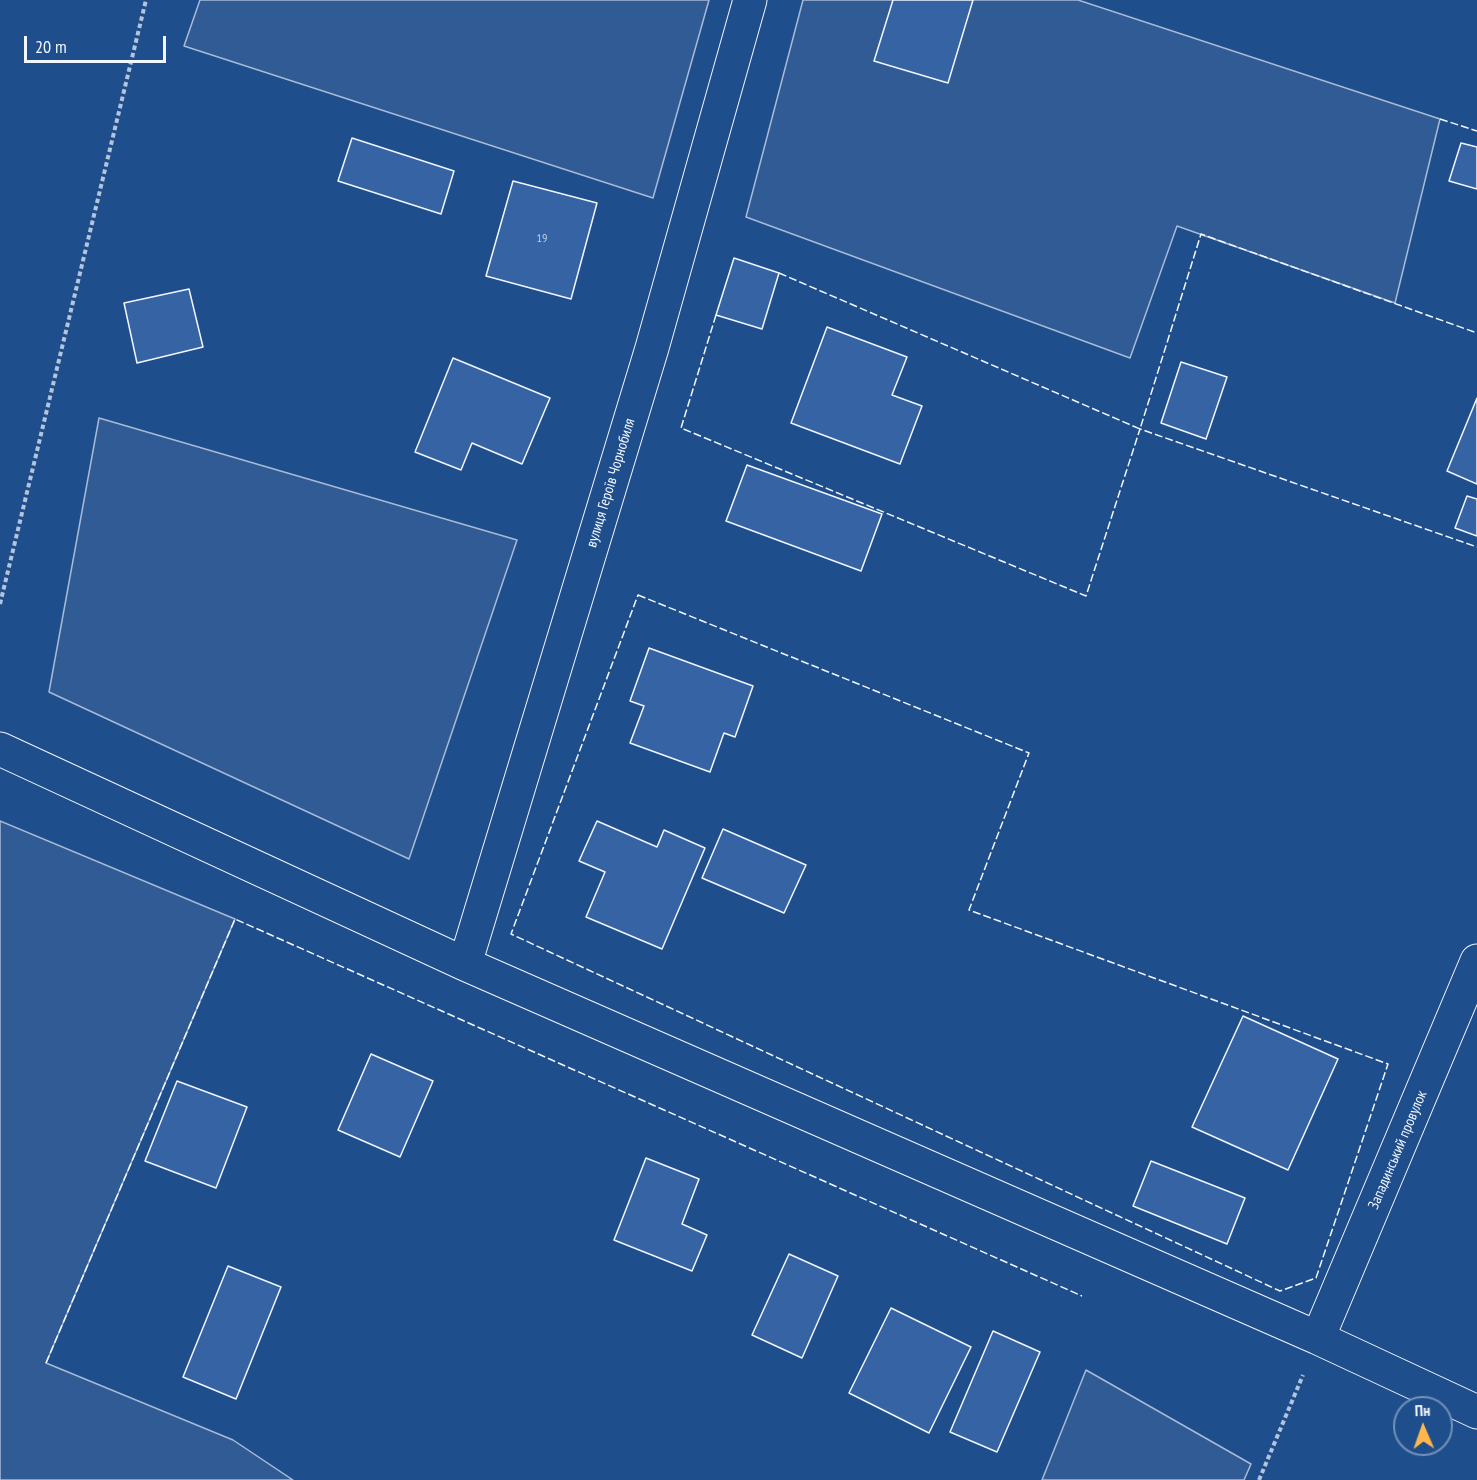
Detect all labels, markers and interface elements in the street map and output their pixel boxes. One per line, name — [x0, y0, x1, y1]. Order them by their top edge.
scale bar — [27, 24, 170, 62]
text: 20 m — [35, 35, 67, 58]
house number: 19 — [537, 232, 547, 246]
street label: вулиця Героїв Чорнобиля — [583, 416, 639, 550]
street label: Западинський провулок — [1365, 1088, 1431, 1212]
north arrow — [1393, 1396, 1453, 1456]
text: Пн — [1414, 1400, 1431, 1420]

